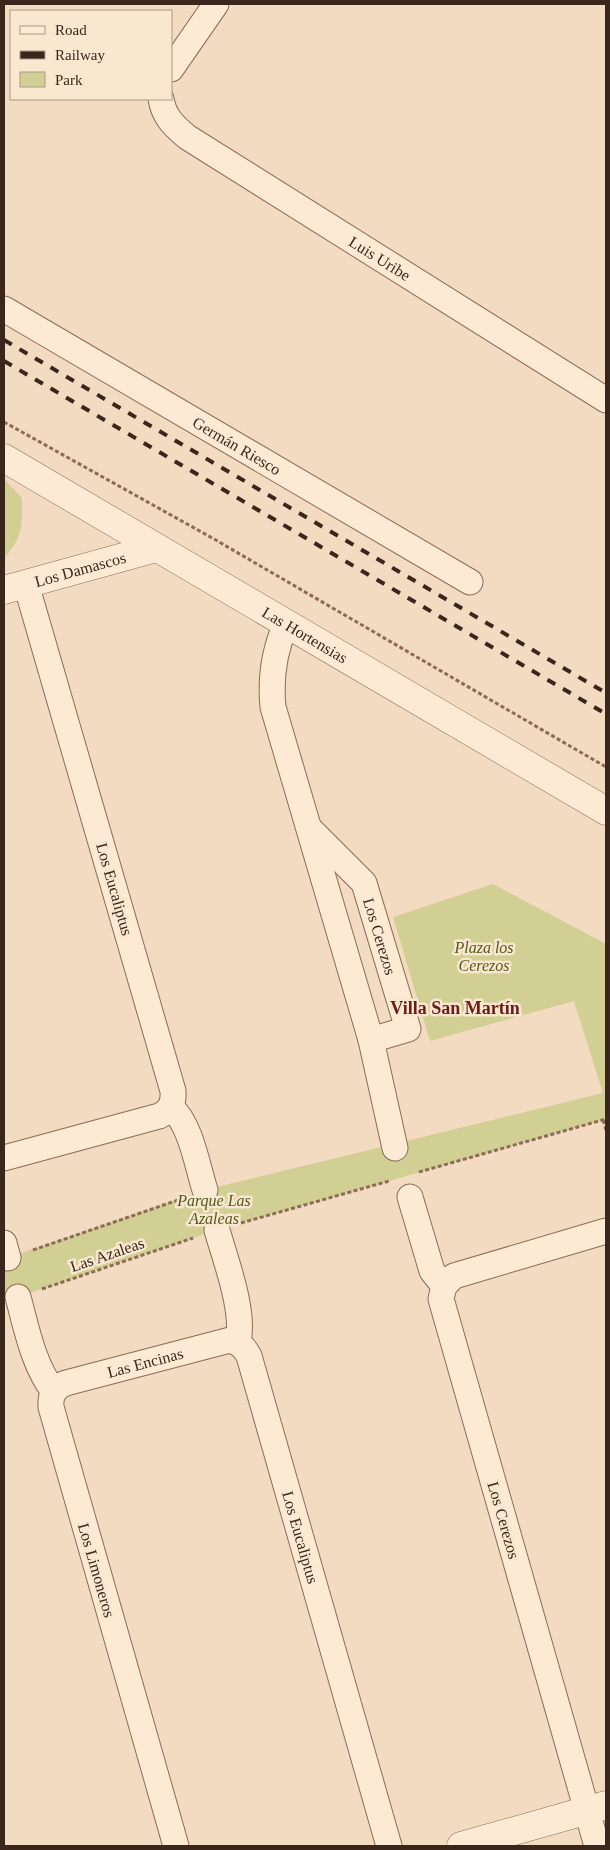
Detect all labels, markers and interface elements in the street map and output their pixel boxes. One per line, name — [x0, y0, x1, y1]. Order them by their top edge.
legend — [10, 10, 172, 100]
text: Road — [55, 22, 87, 38]
text: Railway — [55, 47, 105, 63]
text: Park — [55, 72, 83, 88]
street label: Luis Uribe — [346, 233, 413, 284]
street label: Germán Riesco — [190, 414, 284, 478]
street label: Los Damascos — [33, 549, 128, 590]
street label: Las Hortensias — [259, 603, 350, 666]
street label: Los Eucaliptus — [92, 841, 136, 938]
street label: Los Cerezos — [360, 896, 399, 977]
park label: Plaza los Cerezos — [453, 939, 514, 974]
district label: Villa San Martín — [390, 998, 520, 1018]
park label: Parque Las Azaleas — [176, 1192, 251, 1227]
street label: Las Azaleas — [68, 1234, 146, 1275]
street label: Las Encinas — [105, 1345, 185, 1381]
street label: Los Cerezos — [484, 1480, 523, 1561]
street label: Los Eucaliptus — [279, 1489, 322, 1586]
street label: Los Limoneros — [75, 1521, 118, 1619]

